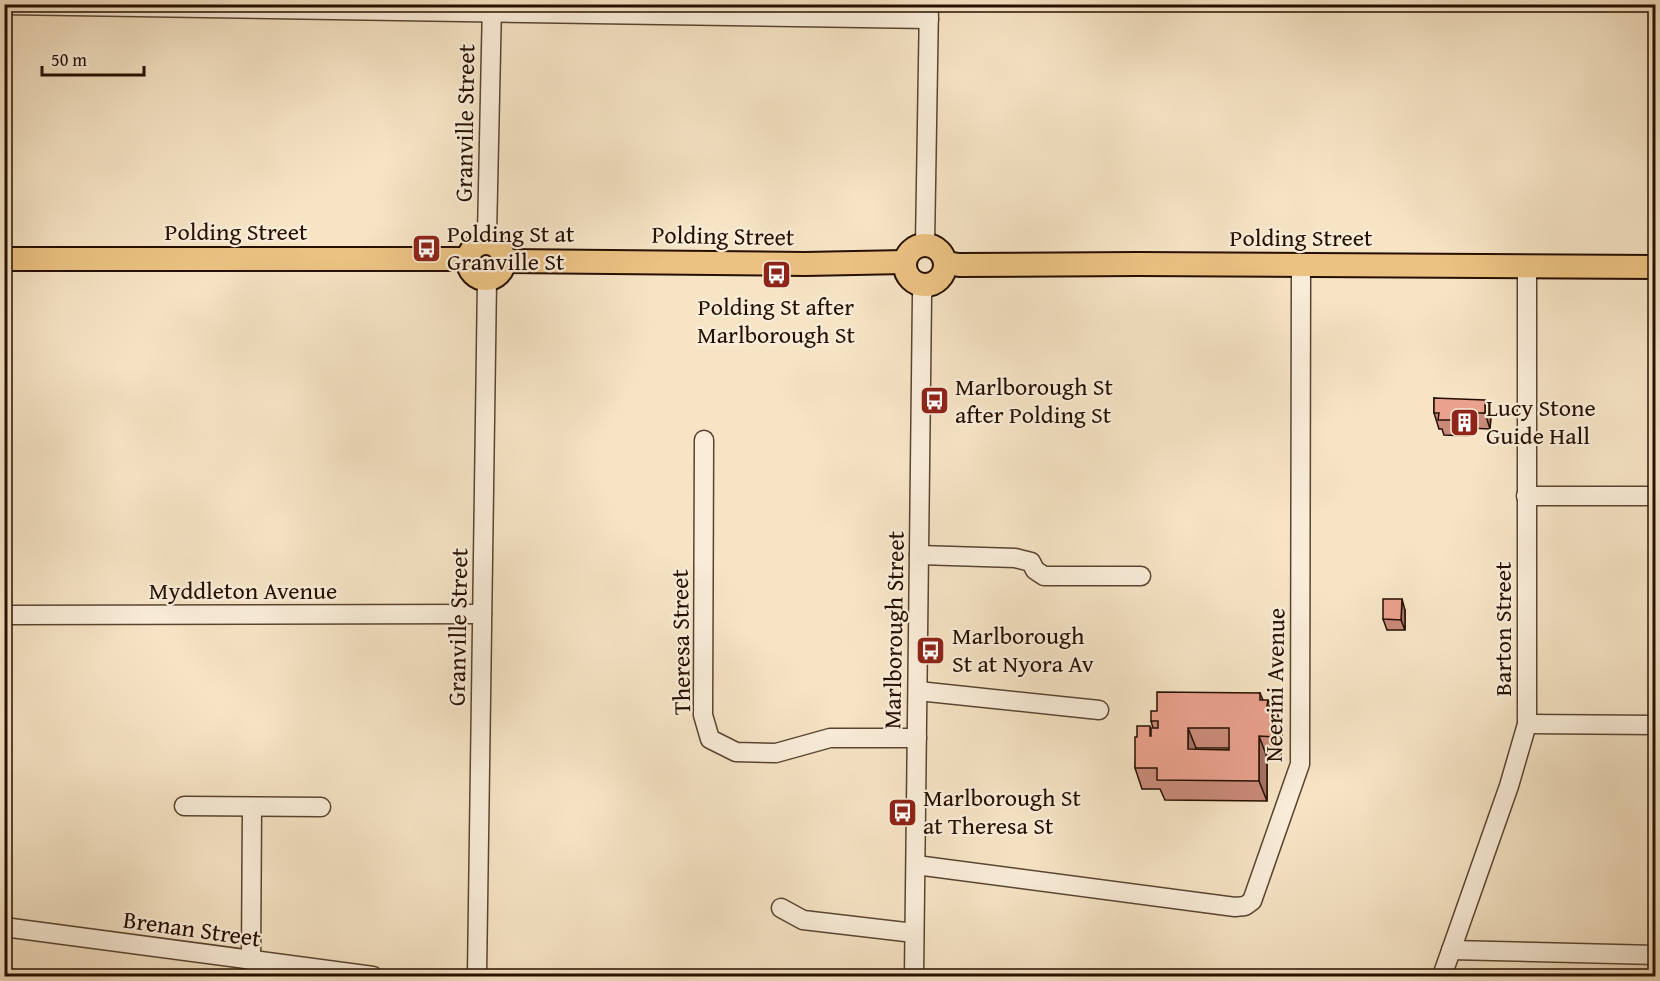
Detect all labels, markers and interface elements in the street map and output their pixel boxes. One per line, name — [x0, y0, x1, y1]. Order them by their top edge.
scale bar — [42, 39, 144, 77]
street label: Granville Street — [446, 43, 483, 202]
text: 50 m — [51, 46, 87, 73]
street label: Polding Street — [165, 214, 308, 249]
place label: Polding St at Granville St — [447, 216, 575, 279]
street label: Polding Street — [651, 217, 795, 254]
street label: Polding Street — [1230, 220, 1373, 255]
bus stop icon: Polding St at Granville St — [410, 232, 442, 264]
bus stop icon: Polding St after Marlborough St — [760, 258, 792, 290]
place label: Polding St after Marlborough St — [697, 289, 856, 352]
place label: Marlborough St after Polding St — [955, 369, 1113, 432]
bus stop icon: Marlborough St after Polding St — [918, 385, 950, 417]
place label: Lucy Stone Guide Hall — [1486, 390, 1596, 453]
building icon: Lucy Stone Guide Hall — [1449, 406, 1481, 438]
street label: Marlborough Street — [874, 530, 913, 730]
street label: Granville Street — [439, 547, 476, 706]
street label: Barton Street — [1485, 561, 1520, 697]
street label: Theresa Street — [662, 568, 699, 715]
street label: Myddleton Avenue — [149, 573, 337, 608]
street label: Neerini Avenue — [1256, 608, 1293, 762]
place label: Marlborough St at Nyora Av — [952, 618, 1094, 681]
bus stop icon: Marlborough St at Nyora Av — [915, 634, 947, 666]
place label: Marlborough St at Theresa St — [923, 780, 1081, 843]
bus stop icon: Marlborough St at Theresa St — [886, 796, 918, 828]
street label: Brenan Street — [121, 902, 264, 956]

